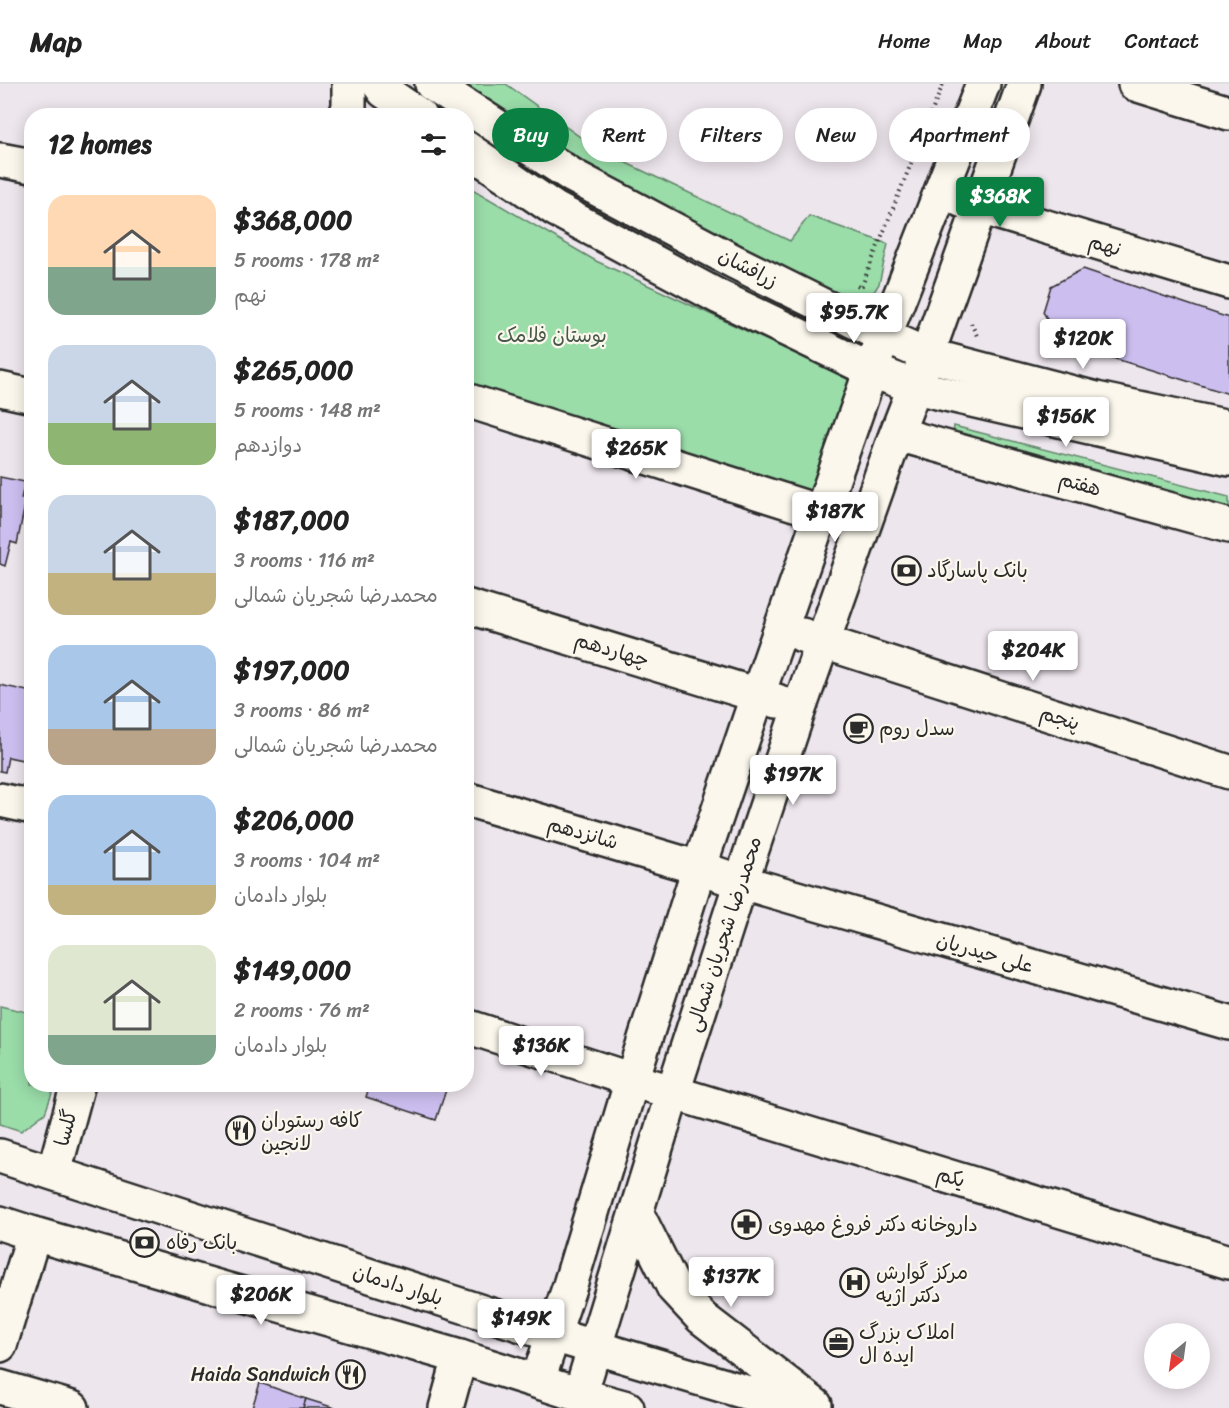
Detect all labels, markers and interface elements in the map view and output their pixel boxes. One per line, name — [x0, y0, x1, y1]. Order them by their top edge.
text: Map — [30, 17, 82, 66]
text: Home — [878, 22, 930, 60]
text: Map — [963, 22, 1002, 60]
text: About — [1035, 22, 1092, 60]
text: Contact — [1125, 22, 1199, 60]
chip: Buy — [492, 108, 569, 162]
chip: Rent — [581, 108, 667, 162]
chip: Filters — [679, 108, 783, 162]
chip: New — [795, 108, 877, 162]
chip: Apartment — [889, 108, 1030, 162]
text: 12 homes — [48, 121, 152, 167]
icon: filters — [417, 128, 450, 161]
pin: $368K — [958, 177, 1042, 228]
text: $368K — [970, 179, 1030, 214]
text: $368,000 — [234, 197, 353, 243]
icon: home — [96, 219, 168, 291]
street label: نهم — [1084, 223, 1126, 267]
street label: زرافشان — [712, 238, 784, 298]
text: 5 rooms · 178 m² — [234, 243, 380, 278]
text: نهم — [234, 278, 267, 313]
pin: $95.7K — [805, 293, 903, 344]
text: $95.7K — [820, 295, 888, 330]
park label: بوستان فلامک — [497, 318, 607, 353]
pin: $120K — [1041, 319, 1125, 370]
text: $120K — [1054, 321, 1112, 356]
text: $265,000 — [234, 347, 353, 393]
icon: home — [96, 369, 168, 441]
text: 5 rooms · 148 m² — [234, 393, 381, 428]
pin: $156K — [1024, 397, 1108, 448]
text: $156K — [1037, 399, 1095, 434]
text: دوازدهم — [234, 428, 302, 463]
pin: $265K — [594, 429, 678, 480]
text: $265K — [606, 431, 666, 466]
street label: هفتم — [1055, 461, 1105, 507]
pin: $187K — [793, 492, 877, 543]
text: $187K — [806, 494, 864, 529]
text: $187,000 — [234, 497, 349, 543]
icon: home — [96, 519, 168, 591]
text: 3 rooms · 116 m² — [234, 543, 375, 578]
place label: بانک پاسارگاد — [927, 553, 1028, 588]
bank icon: بانک پاسارگاد — [890, 554, 922, 586]
text: محمدرضا شجریان شمالی — [234, 578, 438, 613]
street label: چهاردهم — [570, 622, 654, 678]
pin: $204K — [991, 631, 1075, 682]
text: $204K — [1002, 633, 1064, 668]
text: $197,000 — [234, 647, 350, 693]
icon: home — [96, 669, 168, 741]
text: 3 rooms · 86 m² — [234, 693, 370, 728]
street label: پنجم — [1035, 695, 1085, 741]
place label: سدل روم — [879, 711, 955, 746]
cafe icon: سدل روم — [842, 712, 874, 744]
text: محمدرضا شجریان شمالی — [234, 728, 438, 763]
pin: $197K — [751, 755, 835, 806]
text: $197K — [764, 757, 822, 792]
text: $206,000 — [234, 797, 354, 843]
street label: شانزدهم — [544, 806, 622, 860]
icon: home — [96, 819, 168, 891]
street label: محمدرضا شجریان شمالی — [676, 832, 772, 1036]
text: 3 rooms · 104 m² — [234, 843, 380, 878]
text: بلوار دادمان — [234, 878, 327, 913]
street label: علی حیدریان — [932, 922, 1038, 984]
text: $149,000 — [234, 947, 351, 993]
icon: home — [96, 969, 168, 1041]
text: 2 rooms · 76 m² — [234, 993, 370, 1028]
pin: $136K — [499, 1026, 583, 1077]
text: بلوار دادمان — [234, 1028, 327, 1063]
text: $136K — [513, 1028, 569, 1063]
place label: کافه رستوران لانجین — [261, 1103, 363, 1161]
street label: گلسا — [44, 1106, 88, 1150]
restaurant icon: کافه رستوران لانجین — [224, 1115, 256, 1147]
street label: یکم — [932, 1156, 970, 1198]
place label: داروخانه دکتر فروغ مهدوی — [768, 1207, 978, 1242]
pharmacy icon: داروخانه دکتر فروغ مهدوی — [731, 1208, 763, 1240]
place label: بانک رفاه — [166, 1225, 237, 1260]
bank icon: بانک رفاه — [129, 1226, 161, 1258]
street label: بلوار دادمان — [348, 1254, 448, 1316]
place label: مرکز گوارش دکتر اژیه — [876, 1255, 968, 1313]
pin: $137K — [689, 1257, 773, 1308]
text: $137K — [703, 1259, 759, 1294]
hospital icon: مرکز گوارش دکتر اژیه — [839, 1267, 871, 1299]
pin: $206K — [219, 1275, 303, 1326]
text: $206K — [230, 1277, 292, 1312]
pin: $149K — [479, 1299, 563, 1350]
text: $149K — [492, 1301, 550, 1336]
place label: املاک بزرگ ایده ال — [859, 1315, 955, 1373]
north arrow — [1144, 1323, 1210, 1389]
map controls — [1144, 1323, 1210, 1389]
office icon: املاک بزرگ ایده ال — [822, 1327, 854, 1359]
place label: Haida Sandwich — [191, 1357, 330, 1392]
restaurant icon: Haida Sandwich — [335, 1358, 367, 1390]

